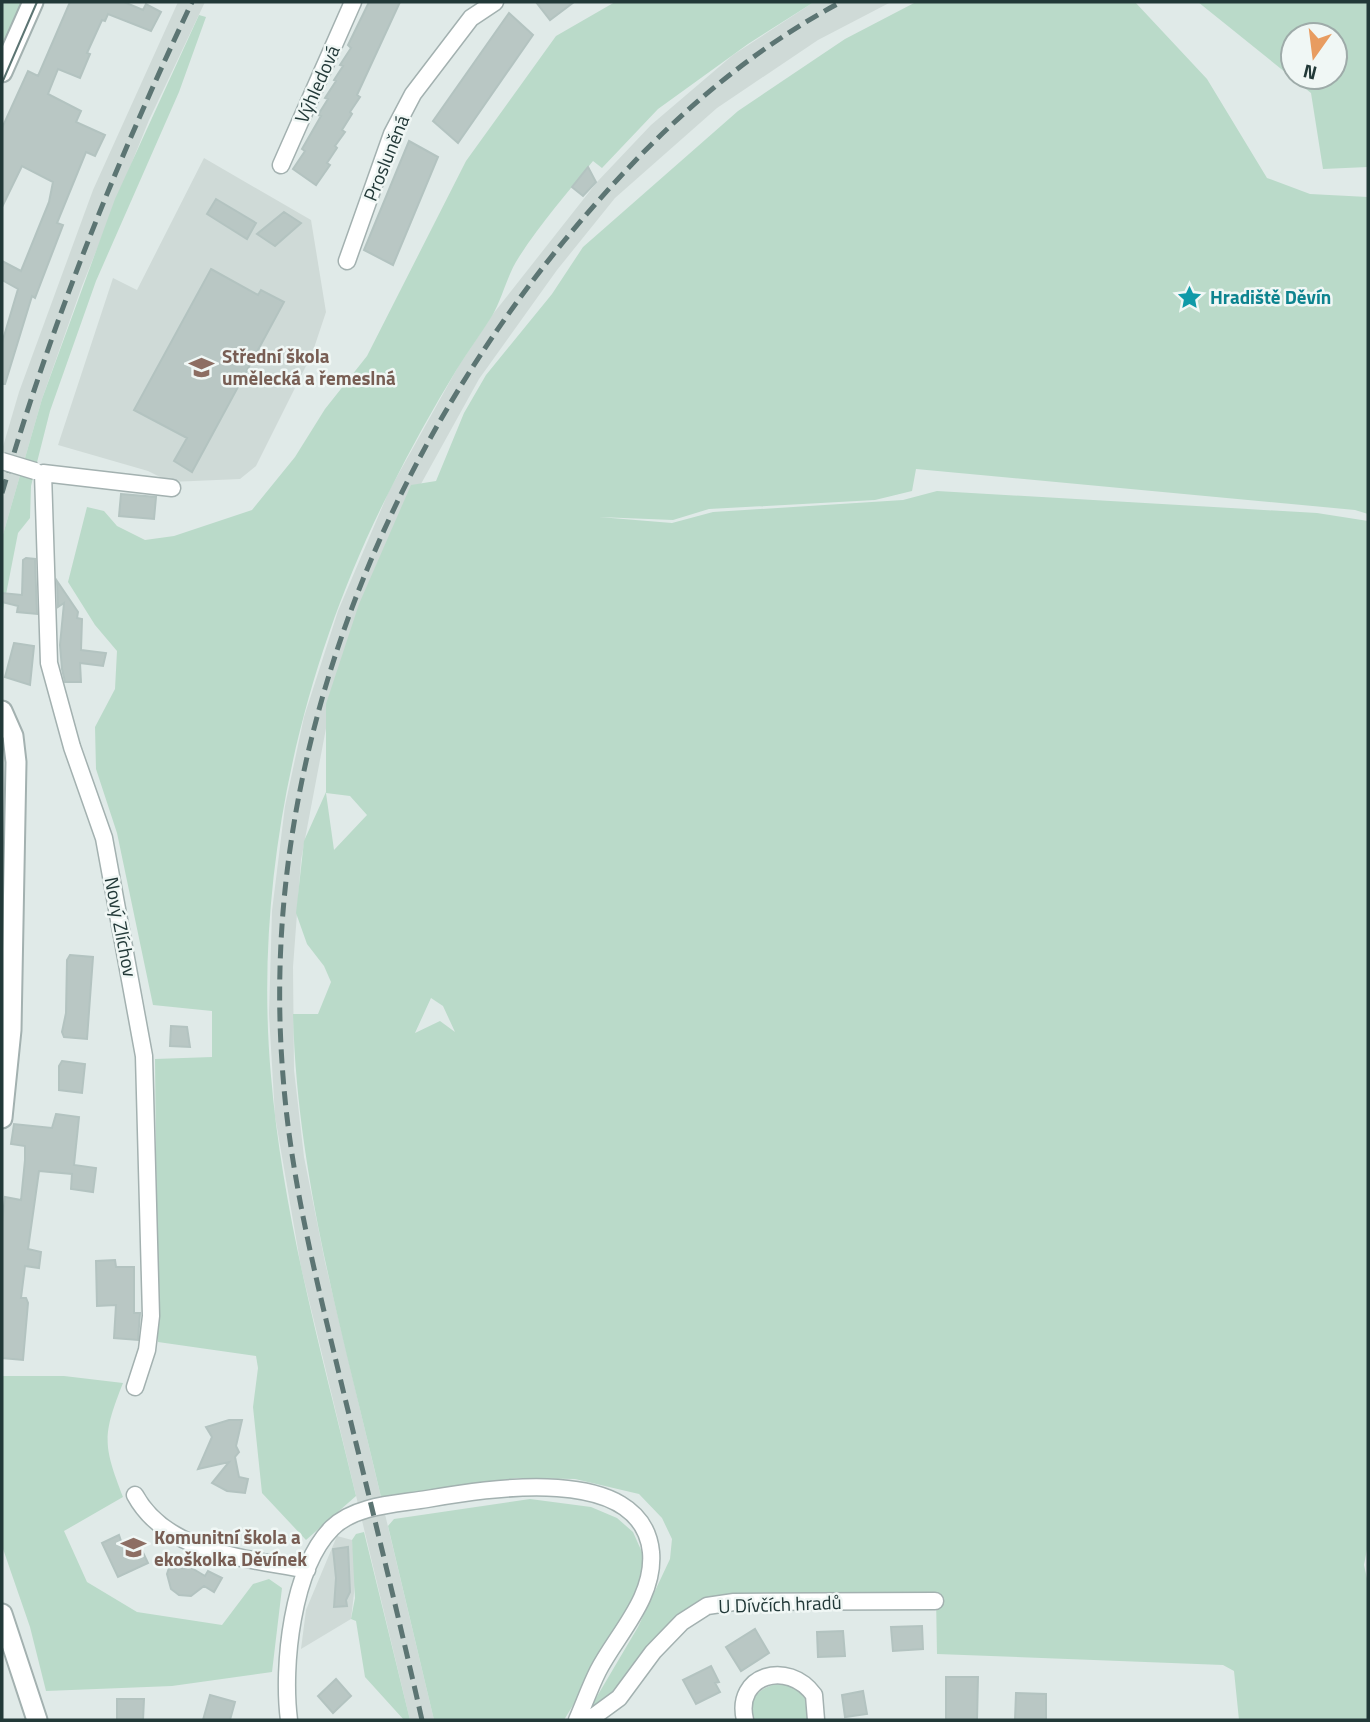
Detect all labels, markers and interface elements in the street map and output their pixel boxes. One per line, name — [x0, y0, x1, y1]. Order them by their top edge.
north arrow — [1279, 21, 1349, 91]
street label: Výhledová — [286, 40, 347, 127]
text: N — [1300, 57, 1320, 89]
street label: Prosluněná — [355, 110, 416, 205]
place label: Hradiště Děvín — [1210, 282, 1331, 311]
place icon: Hradiště Děvín — [1176, 283, 1204, 311]
place label: Střední škola umělecká a řemeslná — [222, 341, 396, 392]
school or university icon: Střední škola umělecká a řemeslná — [188, 353, 216, 381]
street label: Nový Zlíchov — [98, 874, 145, 979]
place label: Komunitní škola a ekoškolka Děvínek — [154, 1522, 307, 1573]
school or university icon: Komunitní škola a ekoškolka Děvínek — [120, 1534, 148, 1562]
street label: U Dívčích hradů — [718, 1587, 842, 1620]

